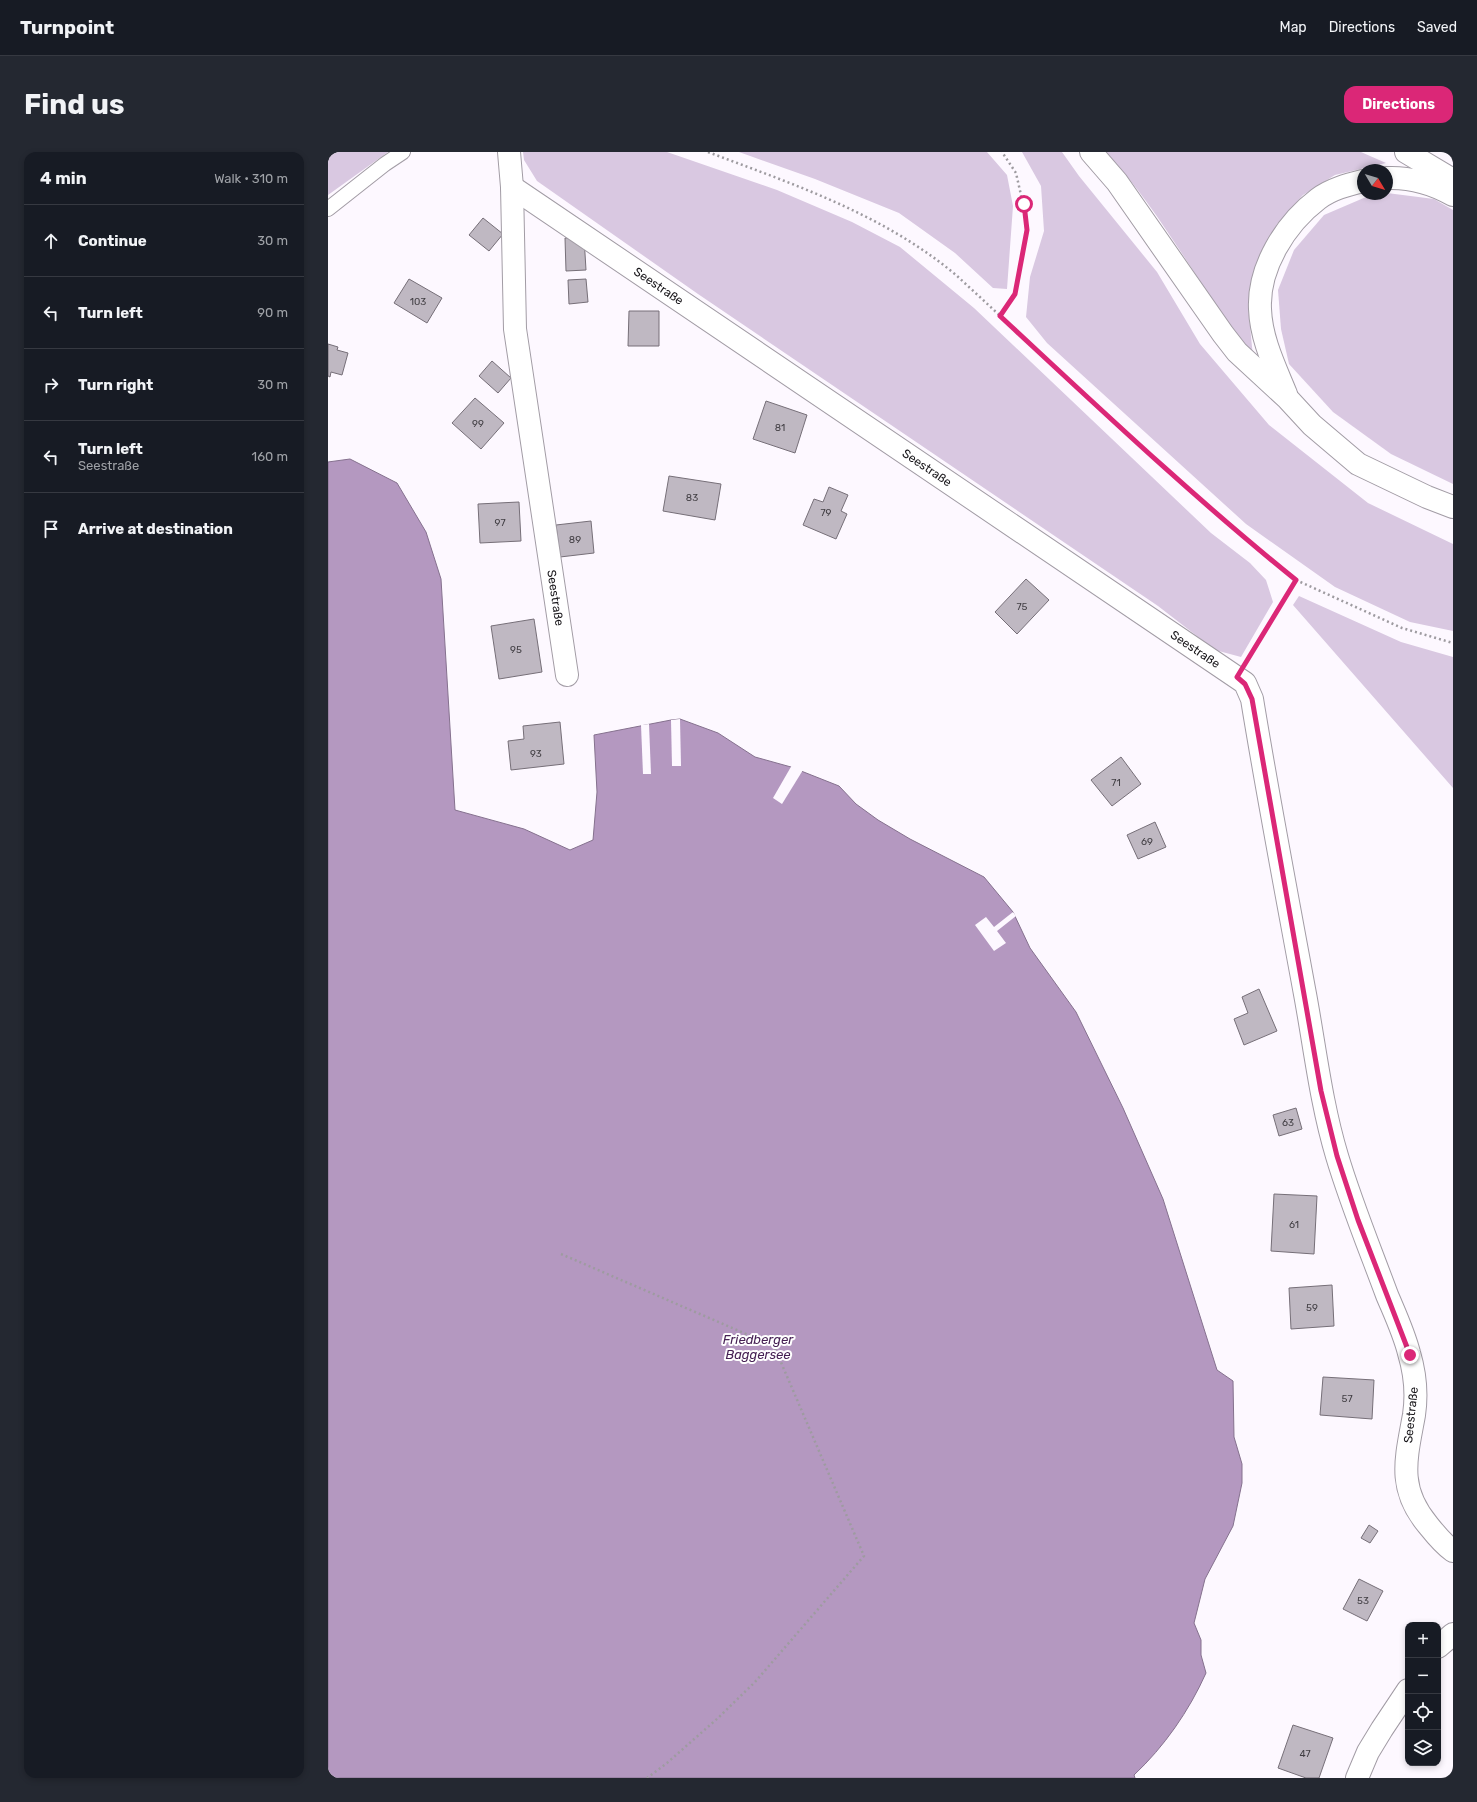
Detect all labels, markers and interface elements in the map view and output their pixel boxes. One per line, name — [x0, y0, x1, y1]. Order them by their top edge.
text: Turnpoint — [20, 16, 114, 39]
text: Map — [1280, 19, 1307, 36]
text: Directions — [1329, 19, 1395, 36]
text: Saved — [1417, 19, 1457, 36]
button: Directions — [1344, 86, 1453, 123]
text: Find us — [24, 88, 124, 121]
north arrow — [1357, 164, 1393, 200]
text: 4 min — [40, 168, 87, 188]
text: Walk · 310 m — [214, 171, 288, 186]
route start — [1015, 195, 1033, 213]
icon: ahead — [40, 230, 62, 252]
text: Continue — [78, 232, 147, 250]
text: 30 m — [257, 233, 288, 248]
street label: Seestraße — [631, 265, 686, 308]
house number: 103 — [410, 296, 426, 308]
icon: left — [40, 302, 62, 324]
text: Turn left — [78, 304, 143, 322]
text: 90 m — [257, 305, 288, 320]
icon: right — [40, 374, 62, 396]
text: Turn right — [78, 376, 153, 394]
text: 30 m — [257, 377, 288, 392]
house number: 99 — [472, 418, 484, 430]
house number: 81 — [775, 422, 785, 434]
text: Turn left — [78, 440, 143, 458]
icon: left — [40, 446, 62, 468]
street label: Seestraße — [900, 446, 955, 490]
text: 160 m — [252, 449, 288, 464]
text: Seestraße — [78, 458, 139, 473]
house number: 83 — [686, 492, 698, 504]
house number: 79 — [820, 507, 832, 519]
house number: 97 — [494, 517, 506, 529]
icon: arrive — [40, 518, 62, 540]
text: Arrive at destination — [78, 520, 233, 538]
house number: 89 — [569, 534, 581, 546]
street label: Seestraße — [544, 569, 567, 627]
house number: 75 — [1016, 601, 1028, 613]
street label: Seestraße — [1168, 628, 1223, 671]
house number: 95 — [510, 644, 522, 656]
house number: 93 — [530, 748, 542, 760]
house number: 71 — [1111, 777, 1121, 789]
house number: 69 — [1141, 836, 1153, 848]
house number: 63 — [1282, 1117, 1294, 1129]
house number: 61 — [1289, 1219, 1299, 1231]
house number: 59 — [1306, 1302, 1318, 1314]
water label: Friedberger Baggersee — [723, 1332, 794, 1363]
route end — [1401, 1346, 1419, 1364]
street label: Seestraße — [1401, 1386, 1421, 1444]
house number: 57 — [1341, 1393, 1353, 1405]
house number: 53 — [1357, 1595, 1369, 1607]
map controls — [1405, 1622, 1441, 1766]
button: + — [1405, 1622, 1441, 1658]
button: − — [1405, 1658, 1441, 1694]
button: locate — [1405, 1694, 1441, 1730]
button: layers — [1405, 1730, 1441, 1766]
house number: 47 — [1299, 1748, 1311, 1760]

